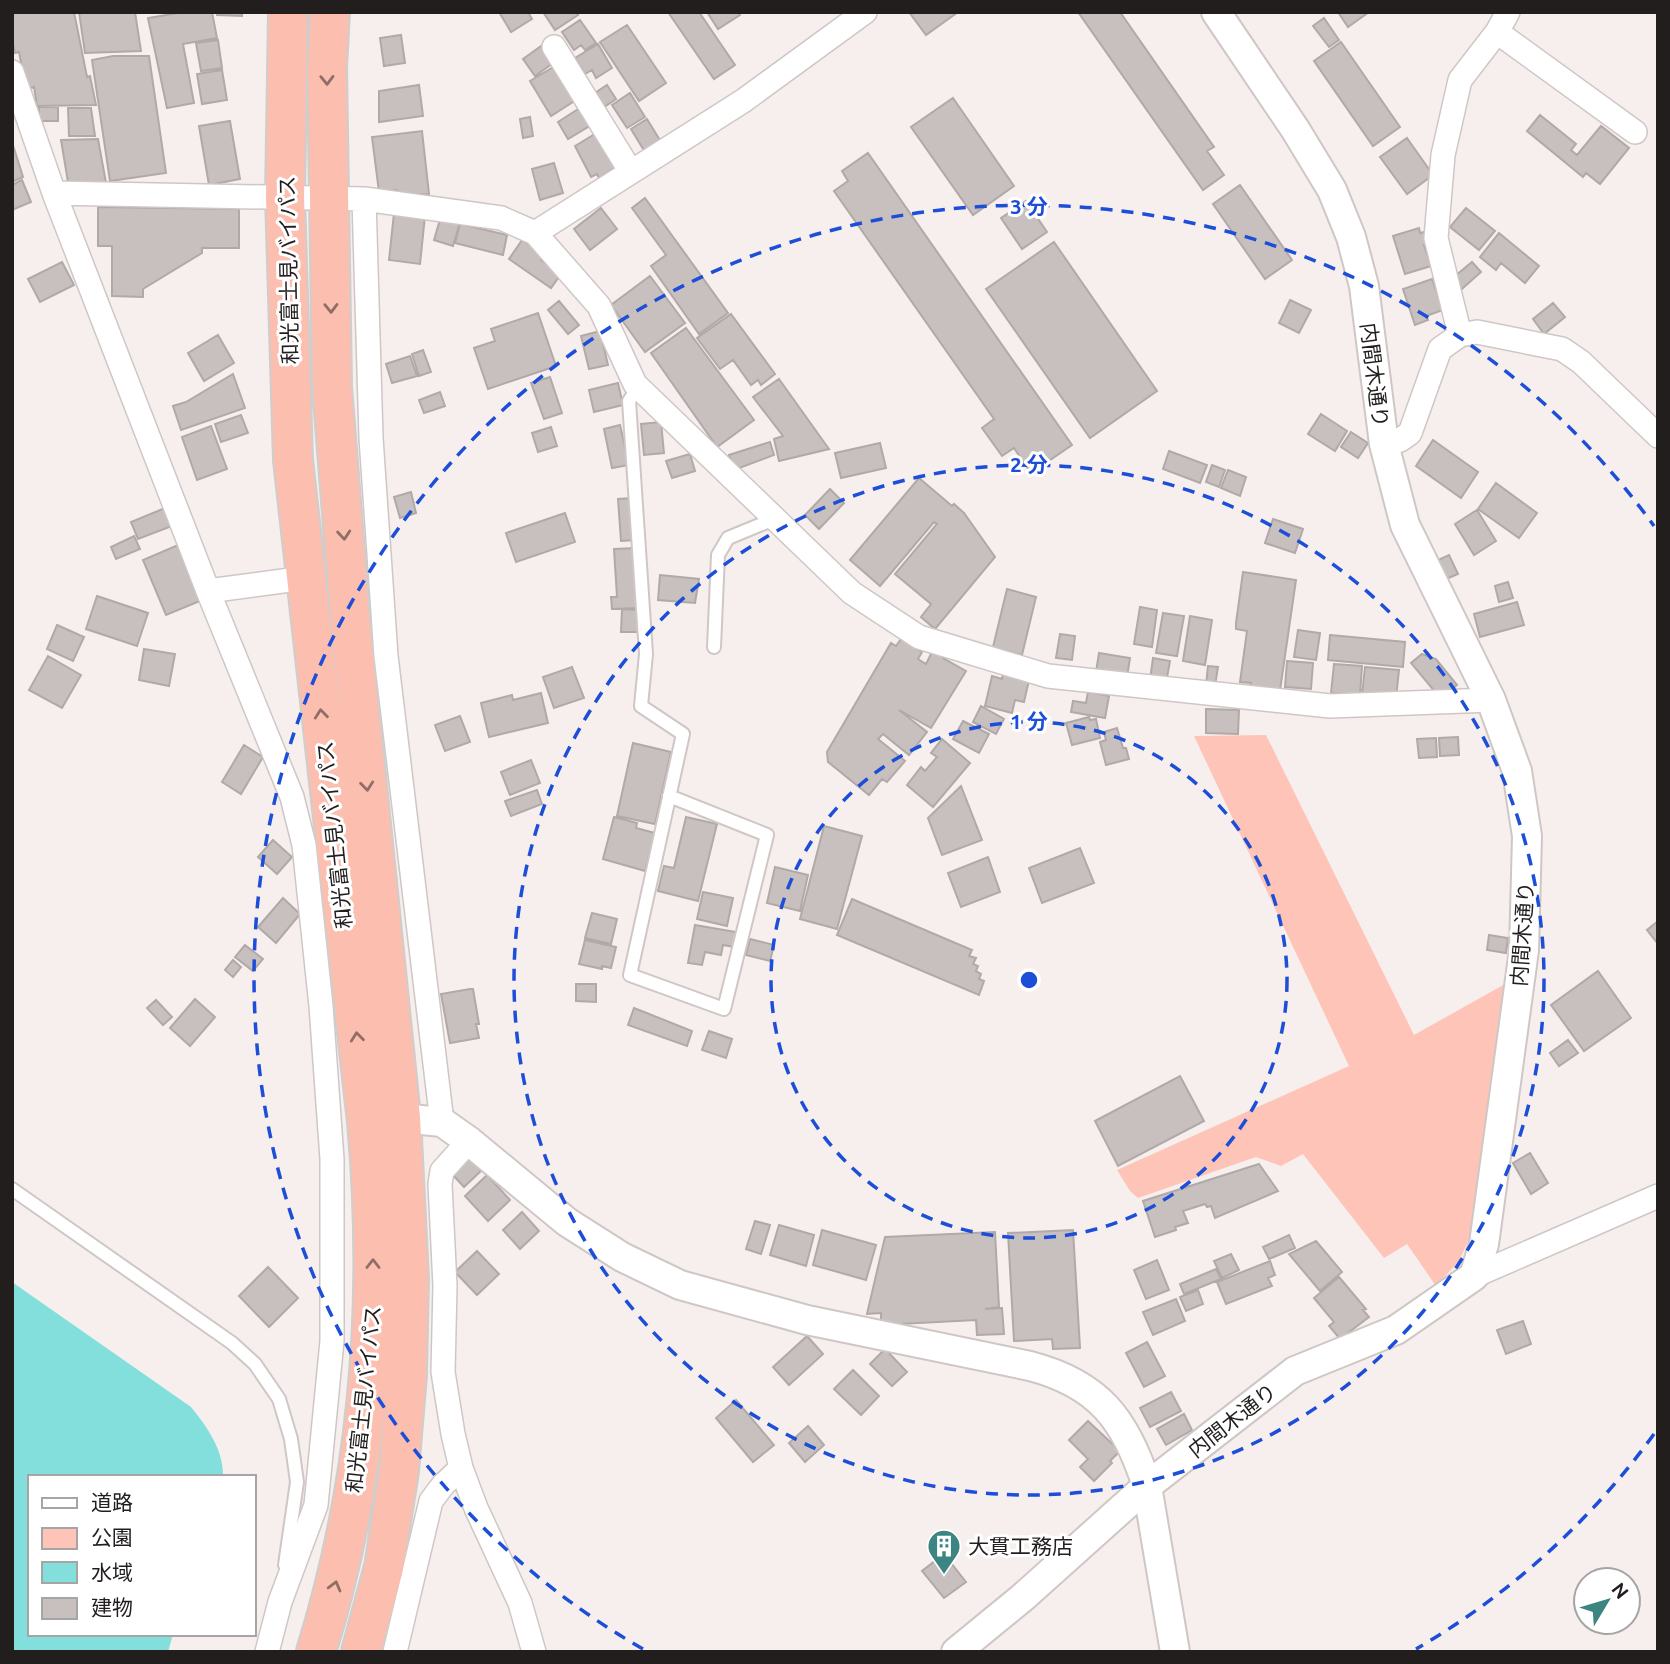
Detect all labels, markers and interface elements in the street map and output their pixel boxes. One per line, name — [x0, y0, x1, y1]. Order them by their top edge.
one-way arrow — [319, 76, 335, 86]
street label: 和光富士見バイパス — [274, 176, 302, 364]
text: 3 分 — [1010, 194, 1048, 218]
one-way arrow — [323, 303, 339, 314]
street label: 内間木通り — [1357, 321, 1393, 429]
text: 2 分 — [1010, 452, 1048, 476]
one-way arrow — [336, 530, 351, 541]
one-way arrow — [313, 708, 328, 720]
text: 1 分 — [1010, 709, 1048, 733]
street label: 和光富士見バイパス — [312, 740, 356, 930]
one-way arrow — [359, 781, 374, 792]
street label: 内間木通り — [1506, 881, 1538, 987]
centre of rings — [1017, 968, 1041, 992]
one-way arrow — [350, 1031, 365, 1042]
one-way arrow — [365, 1258, 381, 1269]
street label: 和光富士見バイパス — [341, 1304, 385, 1494]
street label: 内間木通り — [1183, 1378, 1281, 1462]
legend — [28, 1475, 256, 1636]
text: 道路 — [91, 1490, 133, 1514]
text: 公園 — [91, 1525, 133, 1549]
building icon: 大貫工務店 — [925, 1527, 963, 1576]
place label: 大貫工務店 — [968, 1534, 1073, 1558]
text: 水域 — [91, 1560, 133, 1584]
north arrow — [1572, 1566, 1642, 1636]
text: N — [1607, 1578, 1633, 1603]
one-way arrow — [326, 1580, 341, 1592]
text: 建物 — [91, 1595, 133, 1619]

